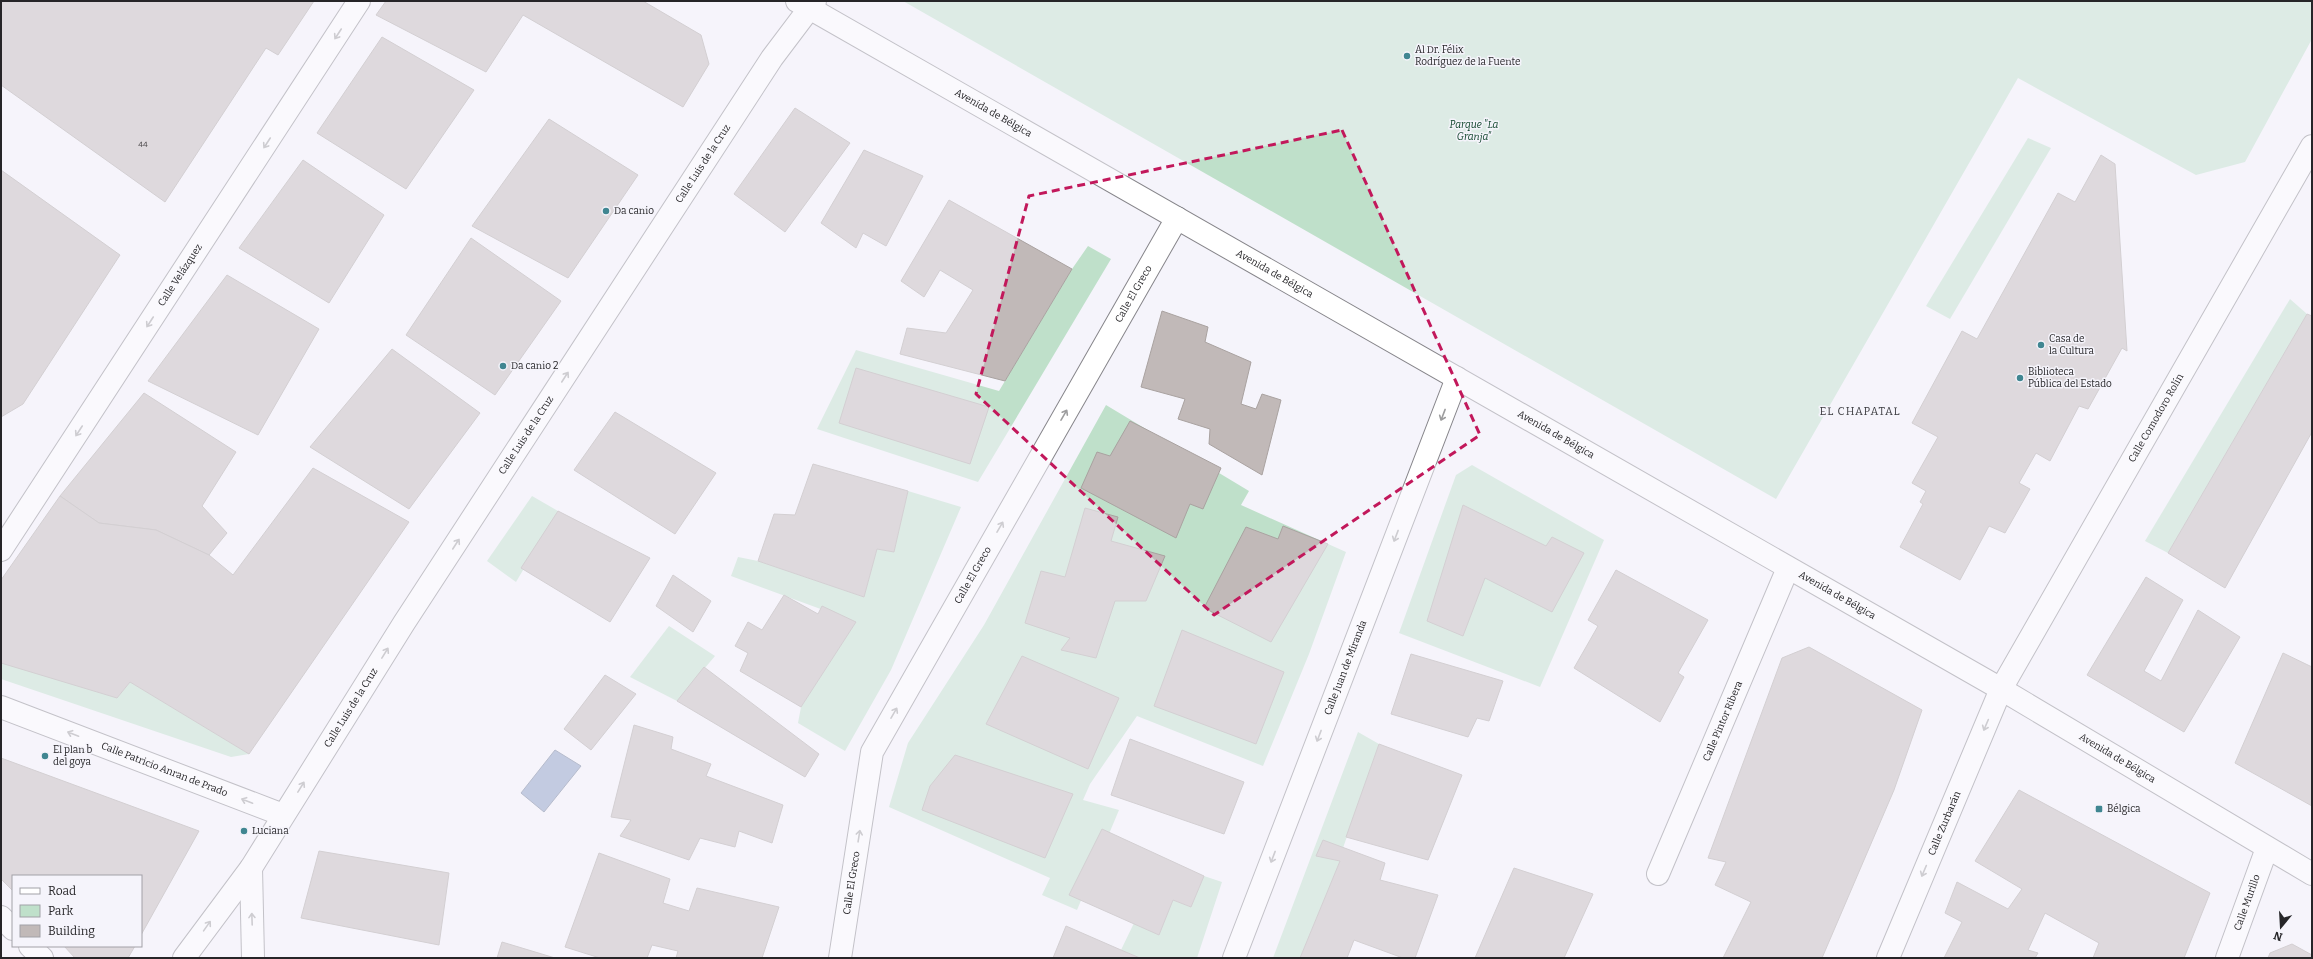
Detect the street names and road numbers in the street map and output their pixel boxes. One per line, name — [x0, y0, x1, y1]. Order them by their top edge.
street label: Avenida de Bélgica — [953, 86, 1034, 140]
street label: Calle Luis de la Cruz — [673, 122, 733, 205]
street label: Calle Velázquez — [155, 242, 205, 309]
street label: Avenida de Bélgica — [1234, 247, 1316, 301]
street label: Calle El Greco — [1113, 263, 1155, 325]
street label: Calle Comodoro Rolín — [2126, 371, 2187, 465]
street label: Calle Luis de la Cruz — [496, 394, 556, 477]
street label: Avenida de Bélgica — [1515, 408, 1597, 462]
street label: Calle El Greco — [952, 544, 994, 606]
street label: Avenida de Bélgica — [1796, 569, 1878, 622]
street label: Calle Juan de Miranda — [1322, 618, 1369, 717]
street label: Calle Luis de la Cruz — [322, 666, 380, 750]
street label: Calle Pintor Ribera — [1701, 679, 1745, 763]
street label: Avenida de Bélgica — [2077, 731, 2158, 786]
street label: Calle Patricio Anran de Prado — [99, 740, 230, 799]
street label: Calle Zurbarán — [1926, 789, 1964, 857]
street label: Calle El Greco — [841, 850, 863, 915]
street label: Calle Murillo — [2231, 873, 2263, 932]

